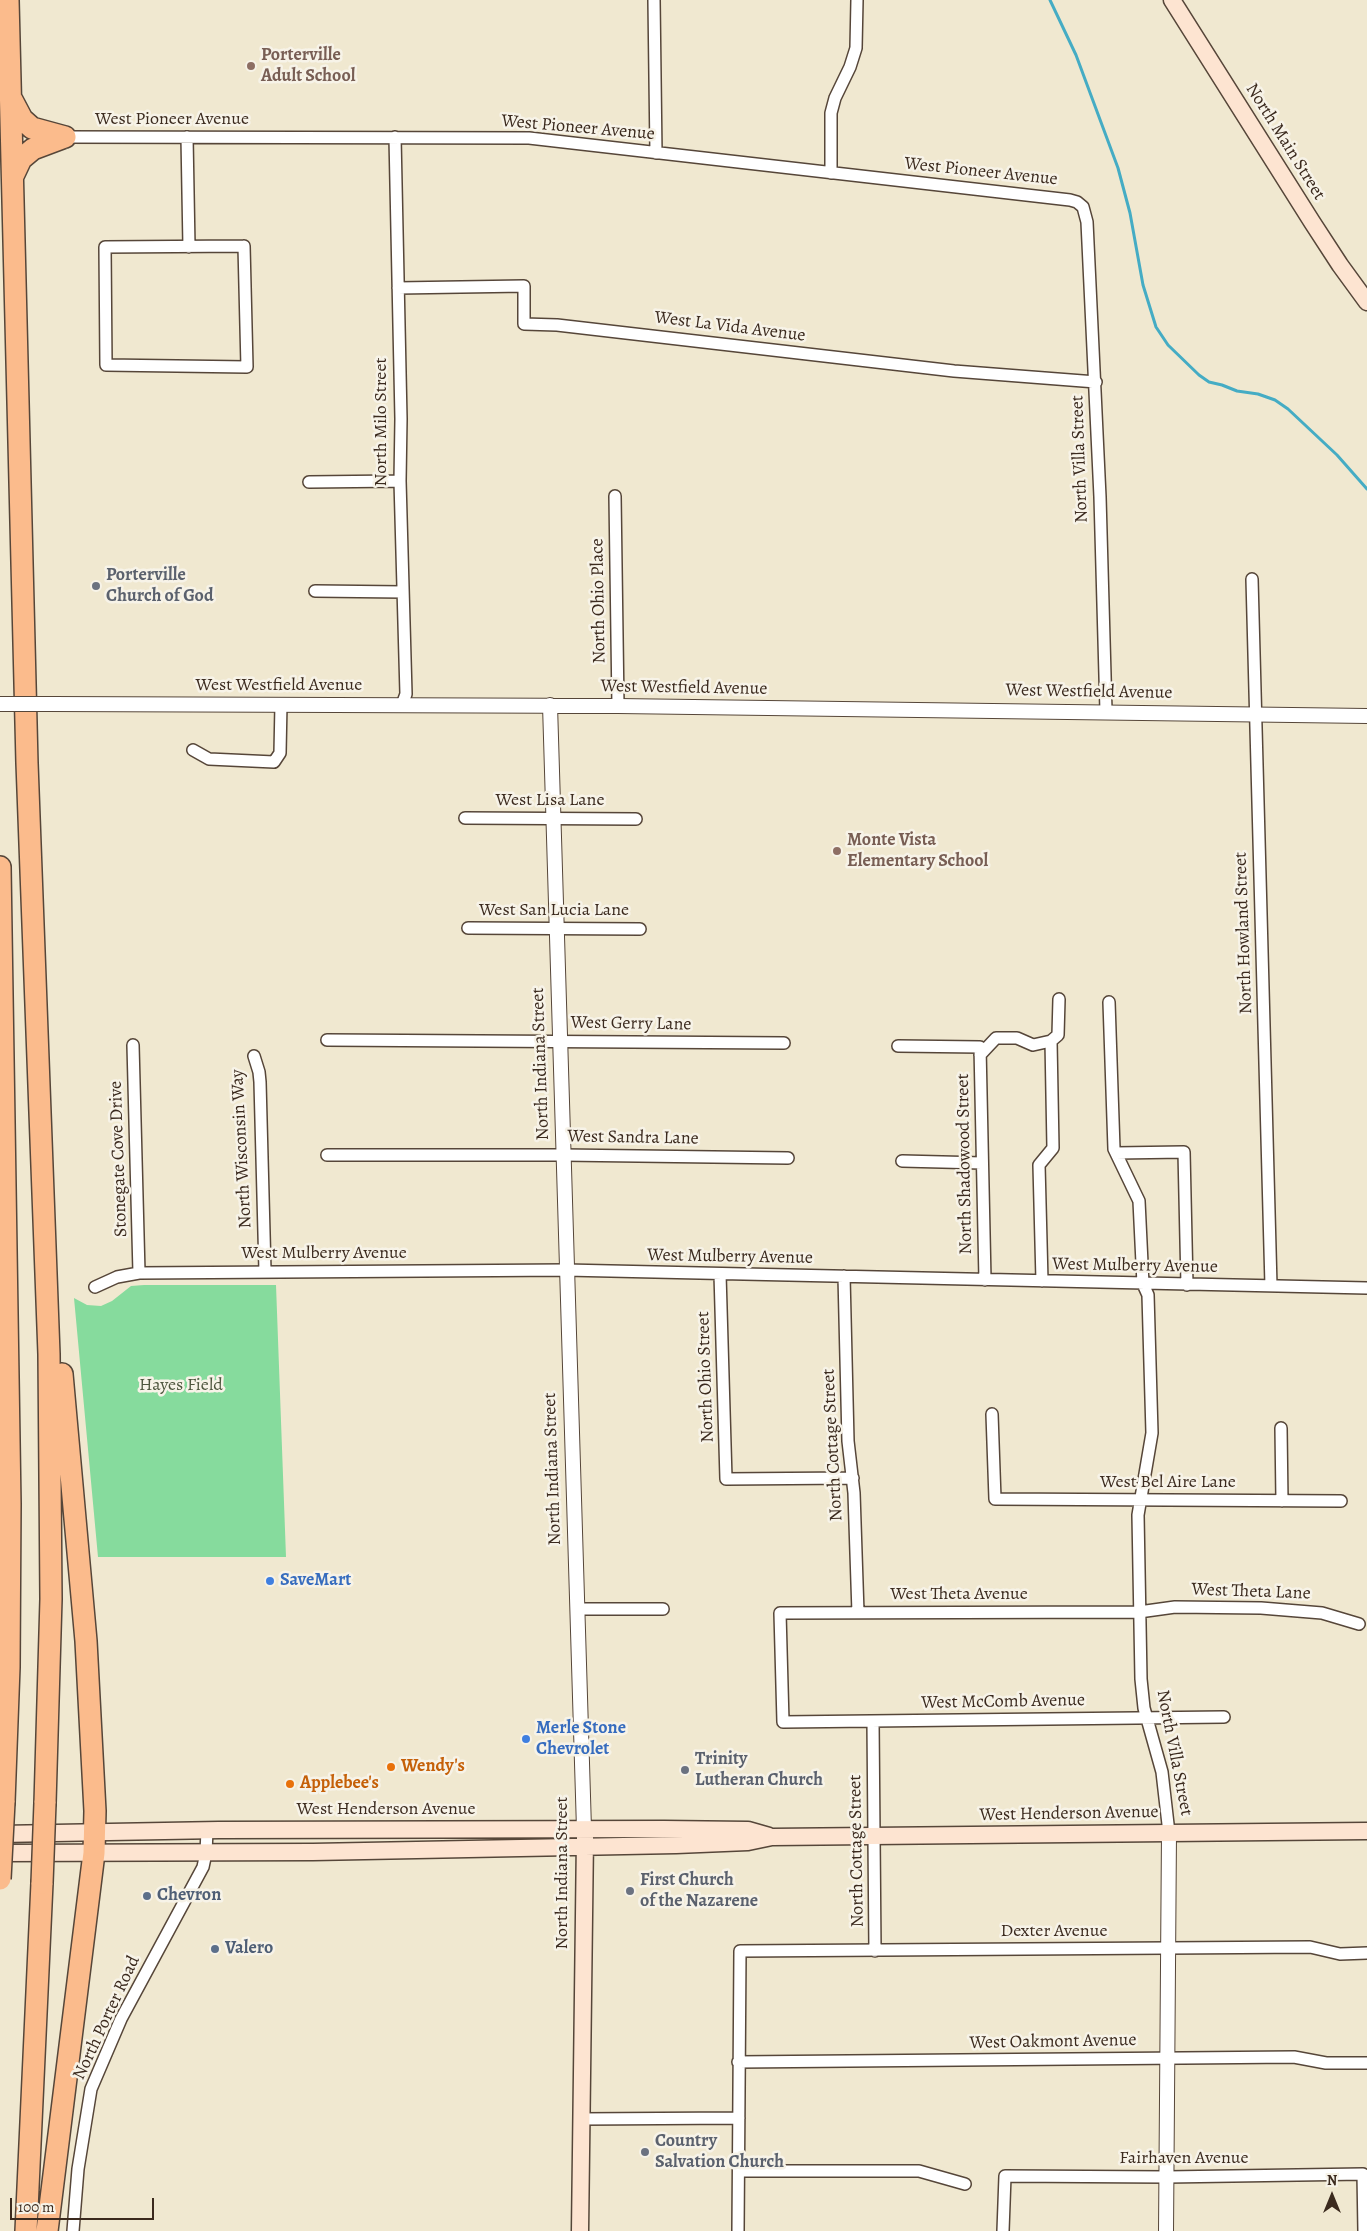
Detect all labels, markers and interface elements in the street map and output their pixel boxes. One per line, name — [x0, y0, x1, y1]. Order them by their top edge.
place label: Porterville Adult School — [261, 45, 355, 88]
marker: Porterville Adult School — [245, 60, 257, 72]
street label: North Main Street — [1240, 80, 1330, 204]
street label: West Pioneer Avenue — [95, 109, 249, 131]
street label: West Pioneer Avenue — [500, 111, 656, 145]
street label: West Pioneer Avenue — [903, 153, 1059, 191]
street label: West La Vida Avenue — [653, 307, 807, 347]
street label: North Milo Street — [371, 358, 393, 486]
street label: North Villa Street — [1067, 395, 1093, 523]
street label: North Ohio Place — [587, 538, 611, 664]
place label: Porterville Church of God — [106, 565, 214, 608]
marker: Porterville Church of God — [90, 580, 102, 592]
street label: West Westfield Avenue — [196, 675, 362, 697]
street label: West Westfield Avenue — [600, 676, 768, 700]
street label: West Westfield Avenue — [1005, 680, 1173, 704]
street label: West Lisa Lane — [495, 790, 605, 812]
place label: Monte Vista Elementary School — [847, 830, 988, 872]
marker: Monte Vista Elementary School — [831, 845, 843, 857]
street label: North Howland Street — [1230, 852, 1258, 1014]
street label: West San Lucia Lane — [479, 900, 629, 922]
street label: North Indiana Street — [528, 987, 554, 1141]
street label: West Gerry Lane — [570, 1012, 692, 1036]
street label: North Wisconsin Way — [227, 1069, 257, 1229]
street label: North Shadowood Street — [953, 1073, 977, 1255]
street label: Stonegate Cove Drive — [105, 1081, 133, 1237]
street label: West Sandra Lane — [567, 1126, 699, 1150]
street label: West Mulberry Avenue — [241, 1243, 407, 1265]
street label: West Mulberry Avenue — [647, 1245, 813, 1269]
street label: West Mulberry Avenue — [1052, 1254, 1218, 1278]
street label: North Ohio Street — [693, 1311, 719, 1443]
street label: North Cottage Street — [818, 1368, 848, 1522]
park label: Hayes Field — [139, 1375, 223, 1397]
street label: North Indiana Street — [540, 1392, 566, 1546]
street label: West Bel Aire Lane — [1100, 1472, 1236, 1494]
place label: SaveMart — [280, 1570, 351, 1592]
marker: SaveMart — [264, 1575, 276, 1587]
street label: West Theta Lane — [1191, 1579, 1311, 1605]
street label: West Theta Avenue — [890, 1584, 1028, 1606]
street label: North Villa Street — [1151, 1688, 1197, 1818]
street label: West McComb Avenue — [921, 1690, 1085, 1714]
place label: Merle Stone Chevrolet — [536, 1718, 626, 1760]
marker: Merle Stone Chevrolet — [520, 1733, 532, 1745]
place label: Trinity Lutheran Church — [695, 1749, 823, 1792]
place label: Wendy's — [401, 1756, 465, 1778]
marker: Wendy's — [385, 1761, 397, 1773]
marker: Trinity Lutheran Church — [679, 1764, 691, 1776]
place label: Applebee's — [300, 1773, 379, 1795]
street label: North Cottage Street — [845, 1775, 869, 1927]
marker: Applebee's — [284, 1778, 296, 1790]
street label: North Indiana Street — [552, 1797, 574, 1949]
street label: West Henderson Avenue — [296, 1799, 476, 1821]
street label: West Henderson Avenue — [979, 1802, 1159, 1826]
place label: First Church of the Nazarene — [640, 1870, 758, 1912]
place label: Chevron — [157, 1885, 221, 1907]
marker: First Church of the Nazarene — [624, 1885, 636, 1897]
marker: Chevron — [141, 1890, 153, 1902]
street label: Dexter Avenue — [1001, 1921, 1107, 1943]
place label: Valero — [225, 1938, 273, 1960]
marker: Valero — [209, 1943, 221, 1955]
street label: North Porter Road — [69, 1953, 145, 2083]
street label: West Oakmont Avenue — [969, 2030, 1137, 2054]
place label: Country Salvation Church — [655, 2131, 784, 2174]
marker: Country Salvation Church — [639, 2146, 651, 2158]
street label: Fairhaven Avenue — [1119, 2148, 1249, 2170]
north arrow — [1307, 2171, 1357, 2221]
text: N — [1327, 2171, 1337, 2190]
scale bar — [12, 2188, 156, 2220]
text: 100 m — [18, 2197, 55, 2217]

